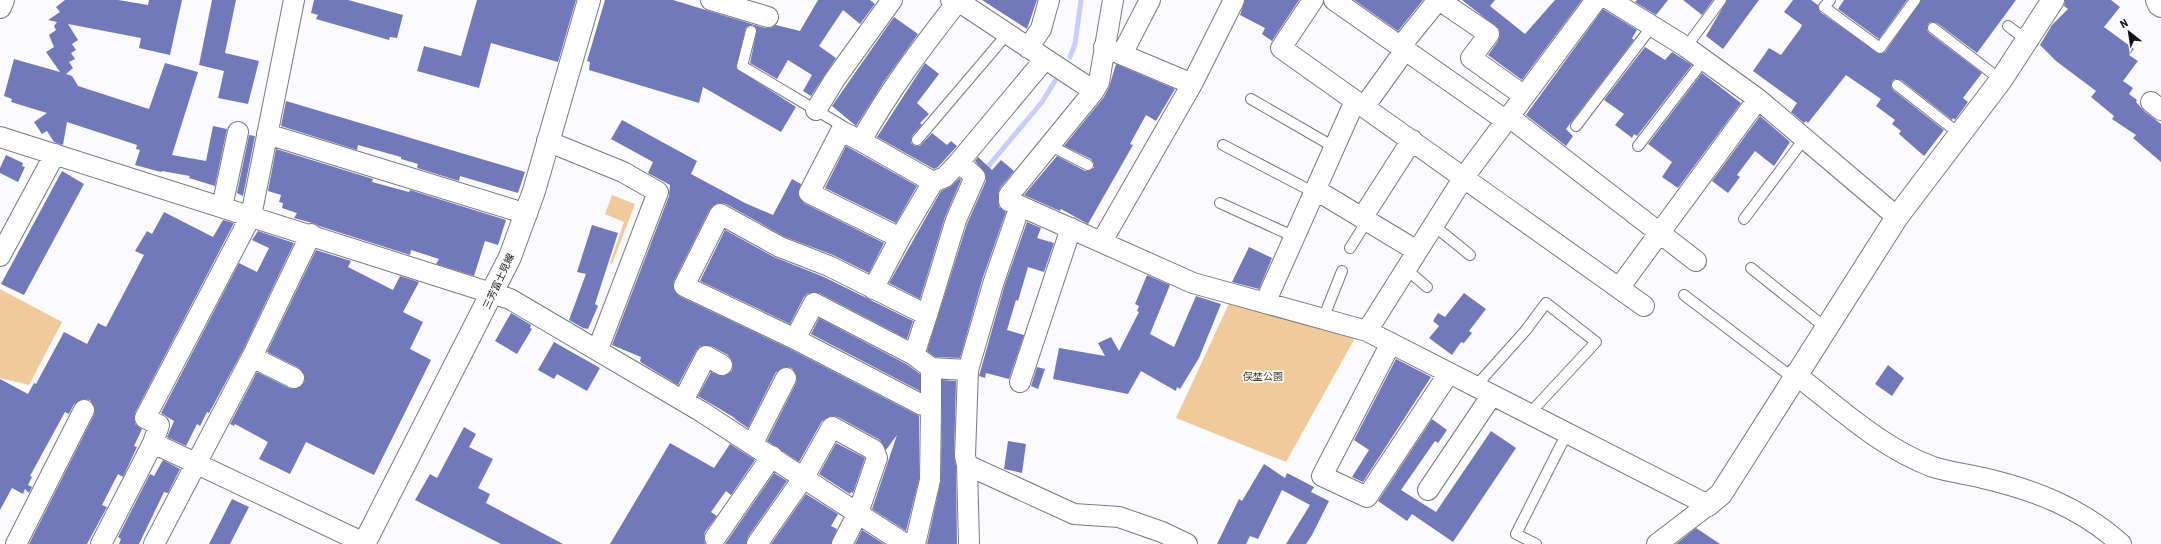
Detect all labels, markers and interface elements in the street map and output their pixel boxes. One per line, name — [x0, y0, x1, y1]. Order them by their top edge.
north arrow — [2109, 12, 2149, 52]
text: N — [2118, 16, 2131, 31]
street label: 三芳富士見線 — [481, 252, 516, 311]
park label: 俣埜公園 — [1243, 371, 1283, 382]

